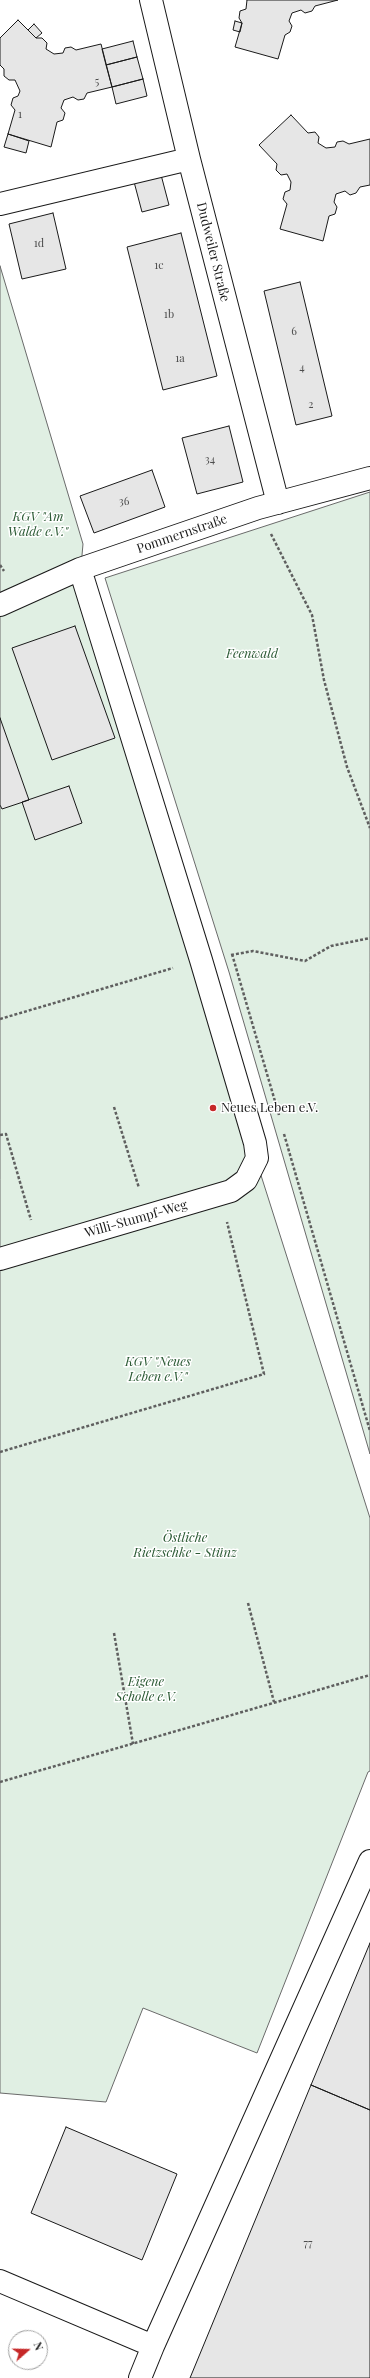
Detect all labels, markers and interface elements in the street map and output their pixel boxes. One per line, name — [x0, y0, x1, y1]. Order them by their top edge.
house number: 5 — [95, 75, 99, 89]
house number: 1 — [18, 108, 22, 122]
street label: Dudweiler Straße — [193, 201, 233, 303]
house number: 1d — [34, 237, 44, 251]
house number: 1c — [154, 259, 164, 273]
house number: 1b — [164, 308, 174, 322]
house number: 6 — [291, 325, 297, 339]
house number: 1a — [175, 352, 185, 366]
house number: 4 — [299, 361, 305, 375]
house number: 2 — [308, 398, 314, 412]
house number: 34 — [205, 453, 215, 467]
house number: 36 — [119, 495, 129, 509]
park label: KGV "Am Walde e.V." — [8, 509, 68, 540]
street label: Pommernstraße — [135, 511, 229, 557]
park label: Feenwald — [226, 646, 278, 662]
place label: Neues Leben e.V. — [221, 1100, 318, 1116]
marker: Neues Leben e.V. — [208, 1103, 218, 1113]
street label: Willi-Stumpf-Weg — [83, 1197, 189, 1241]
park label: KGV "Neues Leben e.V." — [125, 1354, 191, 1385]
park label: Östliche Rietzschke - Stünz — [133, 1530, 237, 1561]
park label: Eigene Scholle e.V. — [115, 1674, 177, 1705]
house number: 77 — [304, 2237, 312, 2251]
north arrow — [8, 2330, 48, 2370]
text: N — [30, 2340, 47, 2352]

